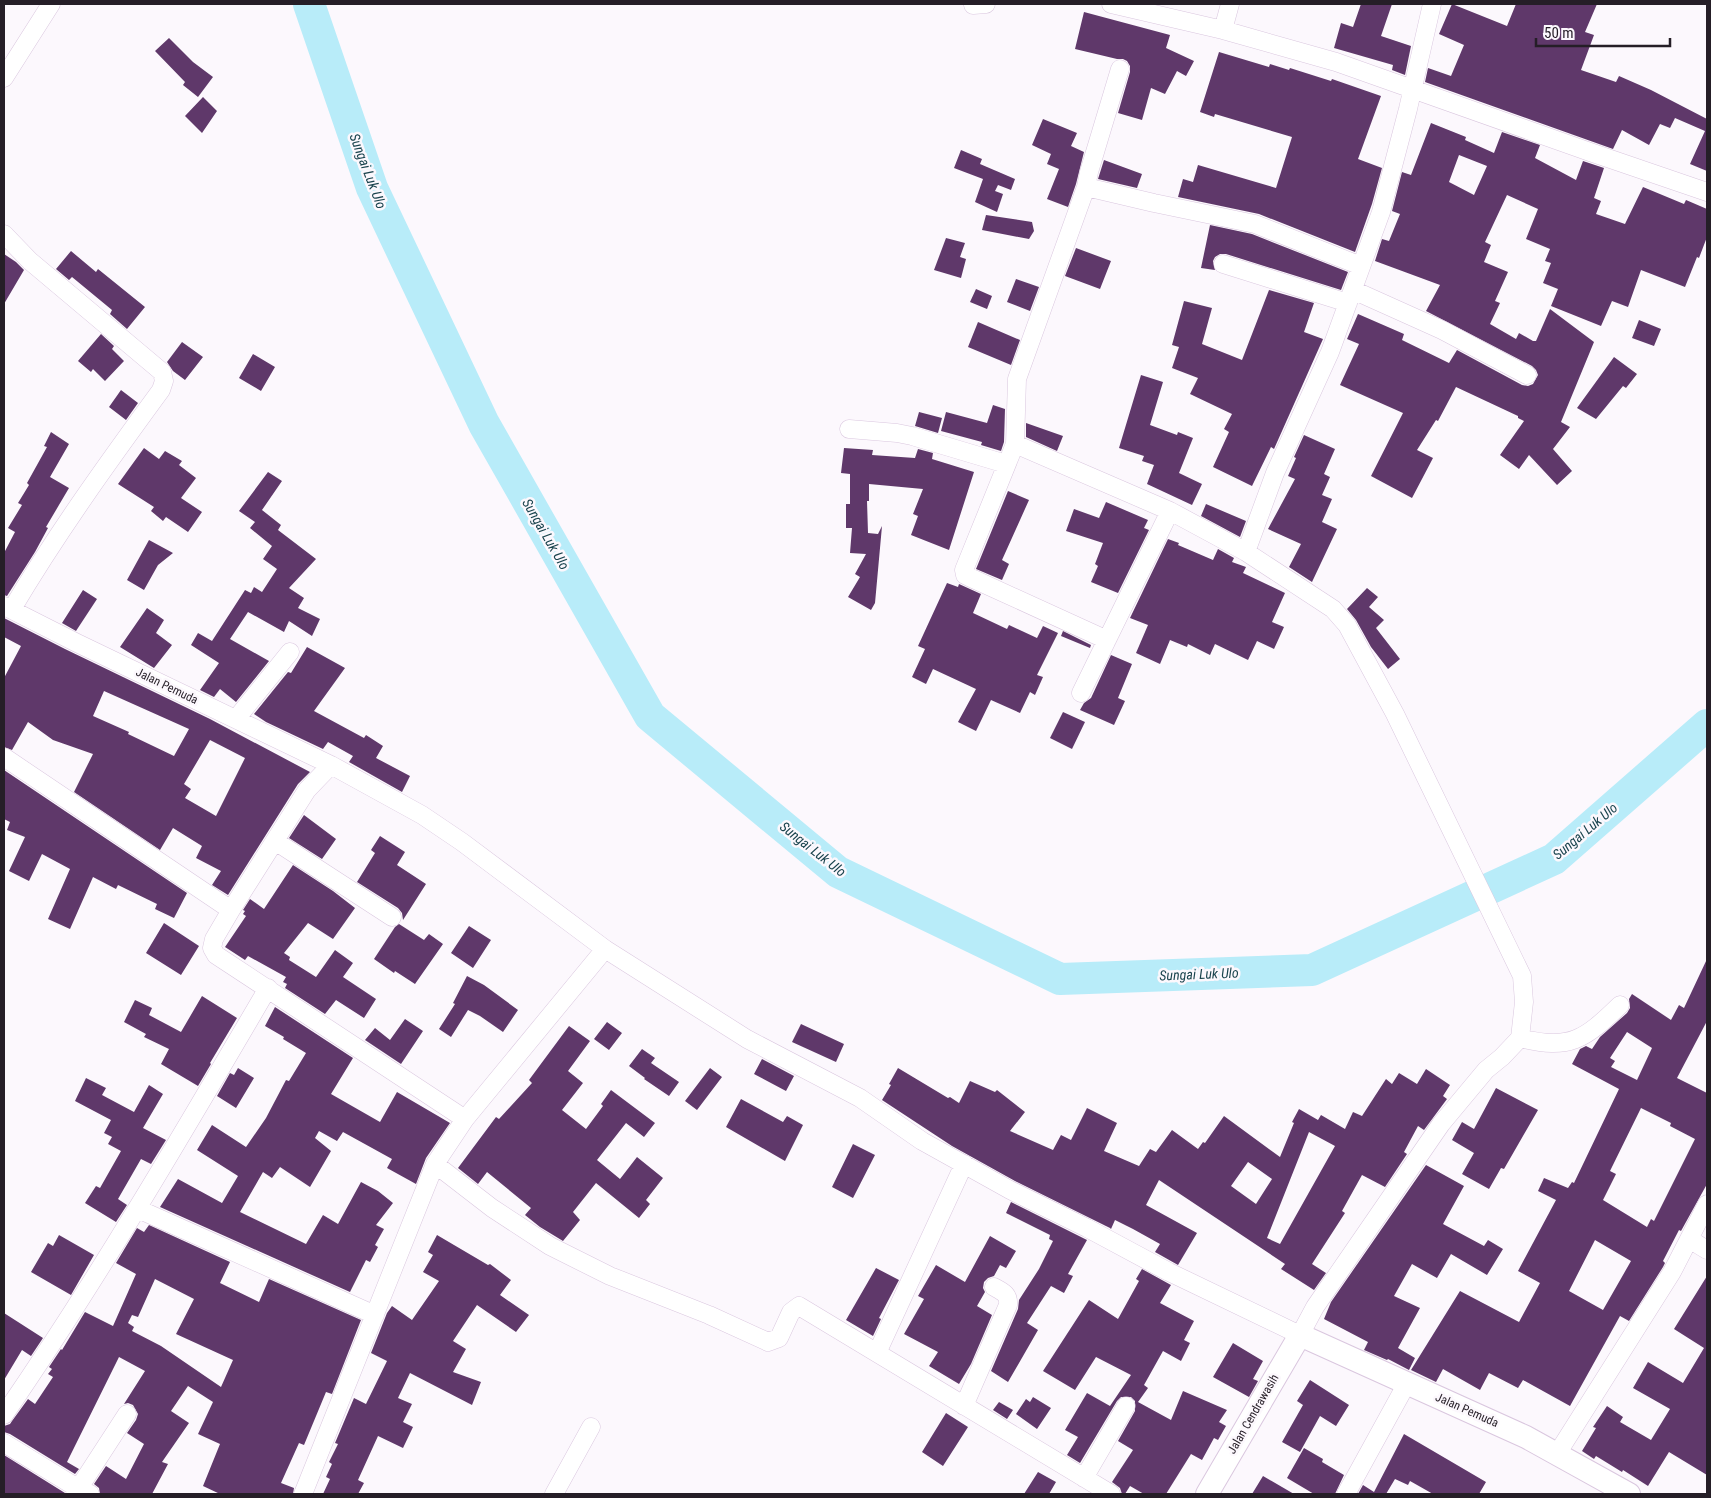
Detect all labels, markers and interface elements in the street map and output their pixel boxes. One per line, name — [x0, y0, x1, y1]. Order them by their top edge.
scale bar — [1536, 15, 1670, 47]
text: 50 m — [1544, 24, 1574, 42]
water label: Sungai Luk Ulo — [346, 131, 390, 211]
water label: Sungai Luk Ulo — [519, 496, 573, 572]
street label: Jalan Pemuda — [134, 665, 201, 707]
water label: Sungai Luk Ulo — [1549, 799, 1621, 863]
water label: Sungai Luk Ulo — [777, 818, 849, 880]
water label: Sungai Luk Ulo — [1159, 965, 1239, 983]
street label: Jalan Cendrawasih — [1225, 1372, 1282, 1456]
street label: Jalan Pemuda — [1433, 1390, 1501, 1430]

